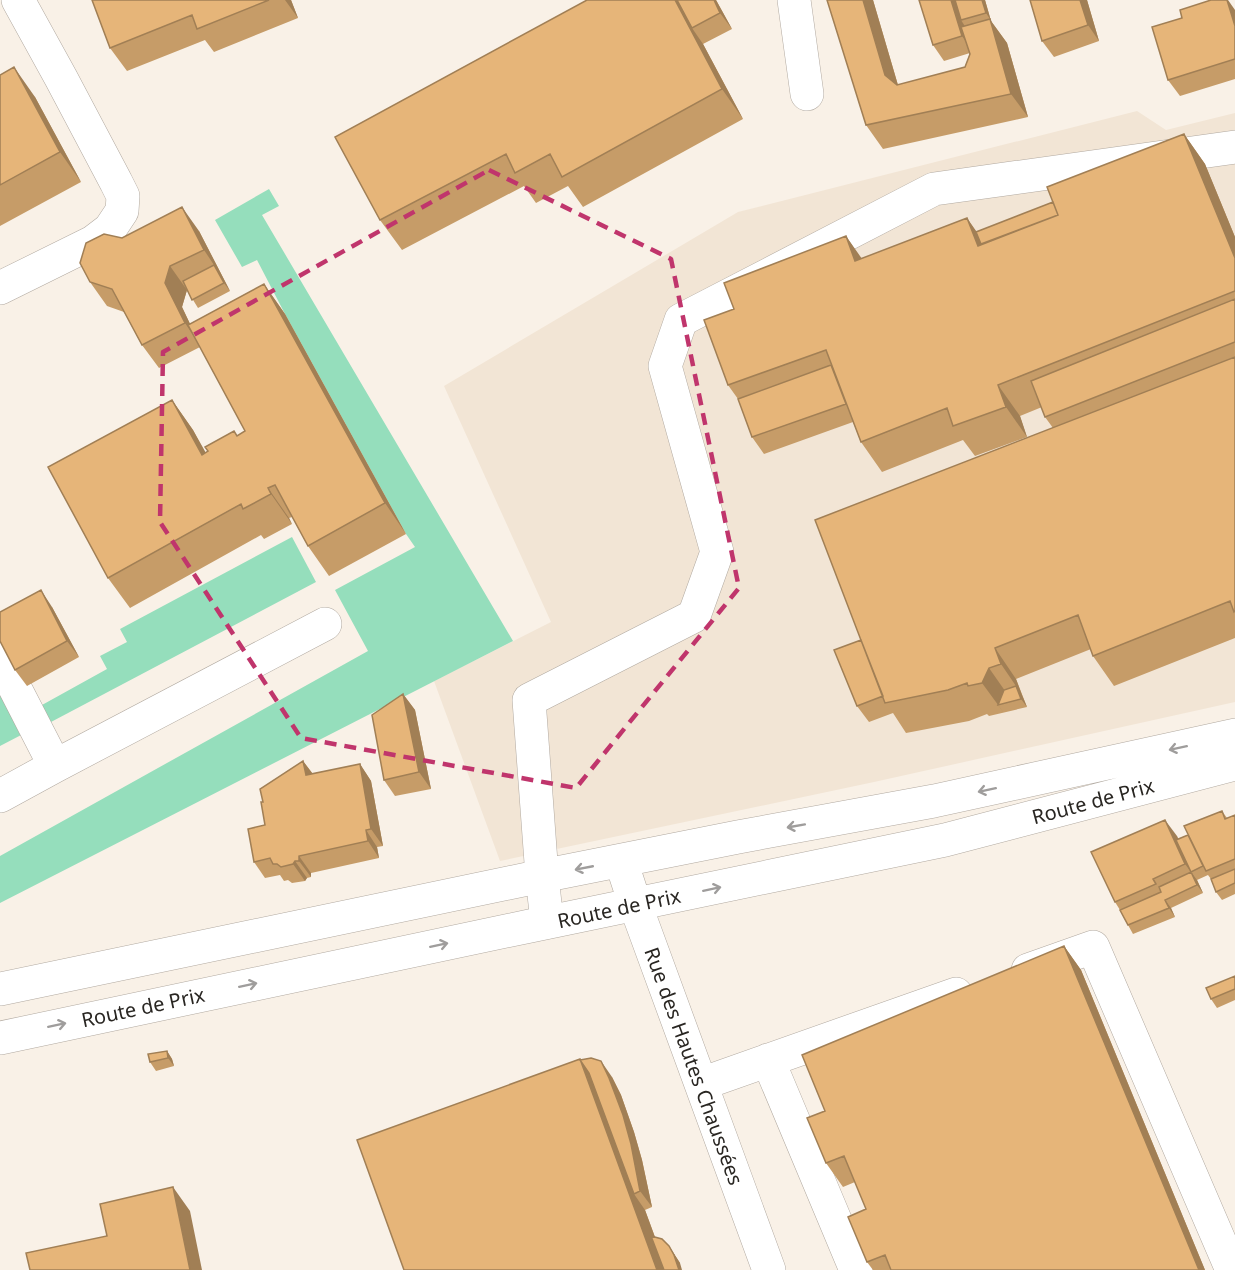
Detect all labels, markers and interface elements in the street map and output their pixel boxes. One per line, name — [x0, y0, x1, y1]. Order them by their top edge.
one-way arrow — [1169, 743, 1188, 754]
street label: Route de Prix — [1029, 772, 1157, 830]
one-way arrow — [978, 784, 997, 796]
one-way arrow — [787, 821, 806, 832]
one-way arrow — [575, 863, 594, 874]
street label: Route de Prix — [555, 882, 684, 934]
one-way arrow — [702, 882, 721, 894]
one-way arrow — [429, 939, 448, 950]
street label: Rue des Hautes Chaussées — [638, 943, 750, 1189]
one-way arrow — [238, 979, 257, 990]
street label: Route de Prix — [79, 981, 208, 1033]
one-way arrow — [48, 1019, 67, 1031]

